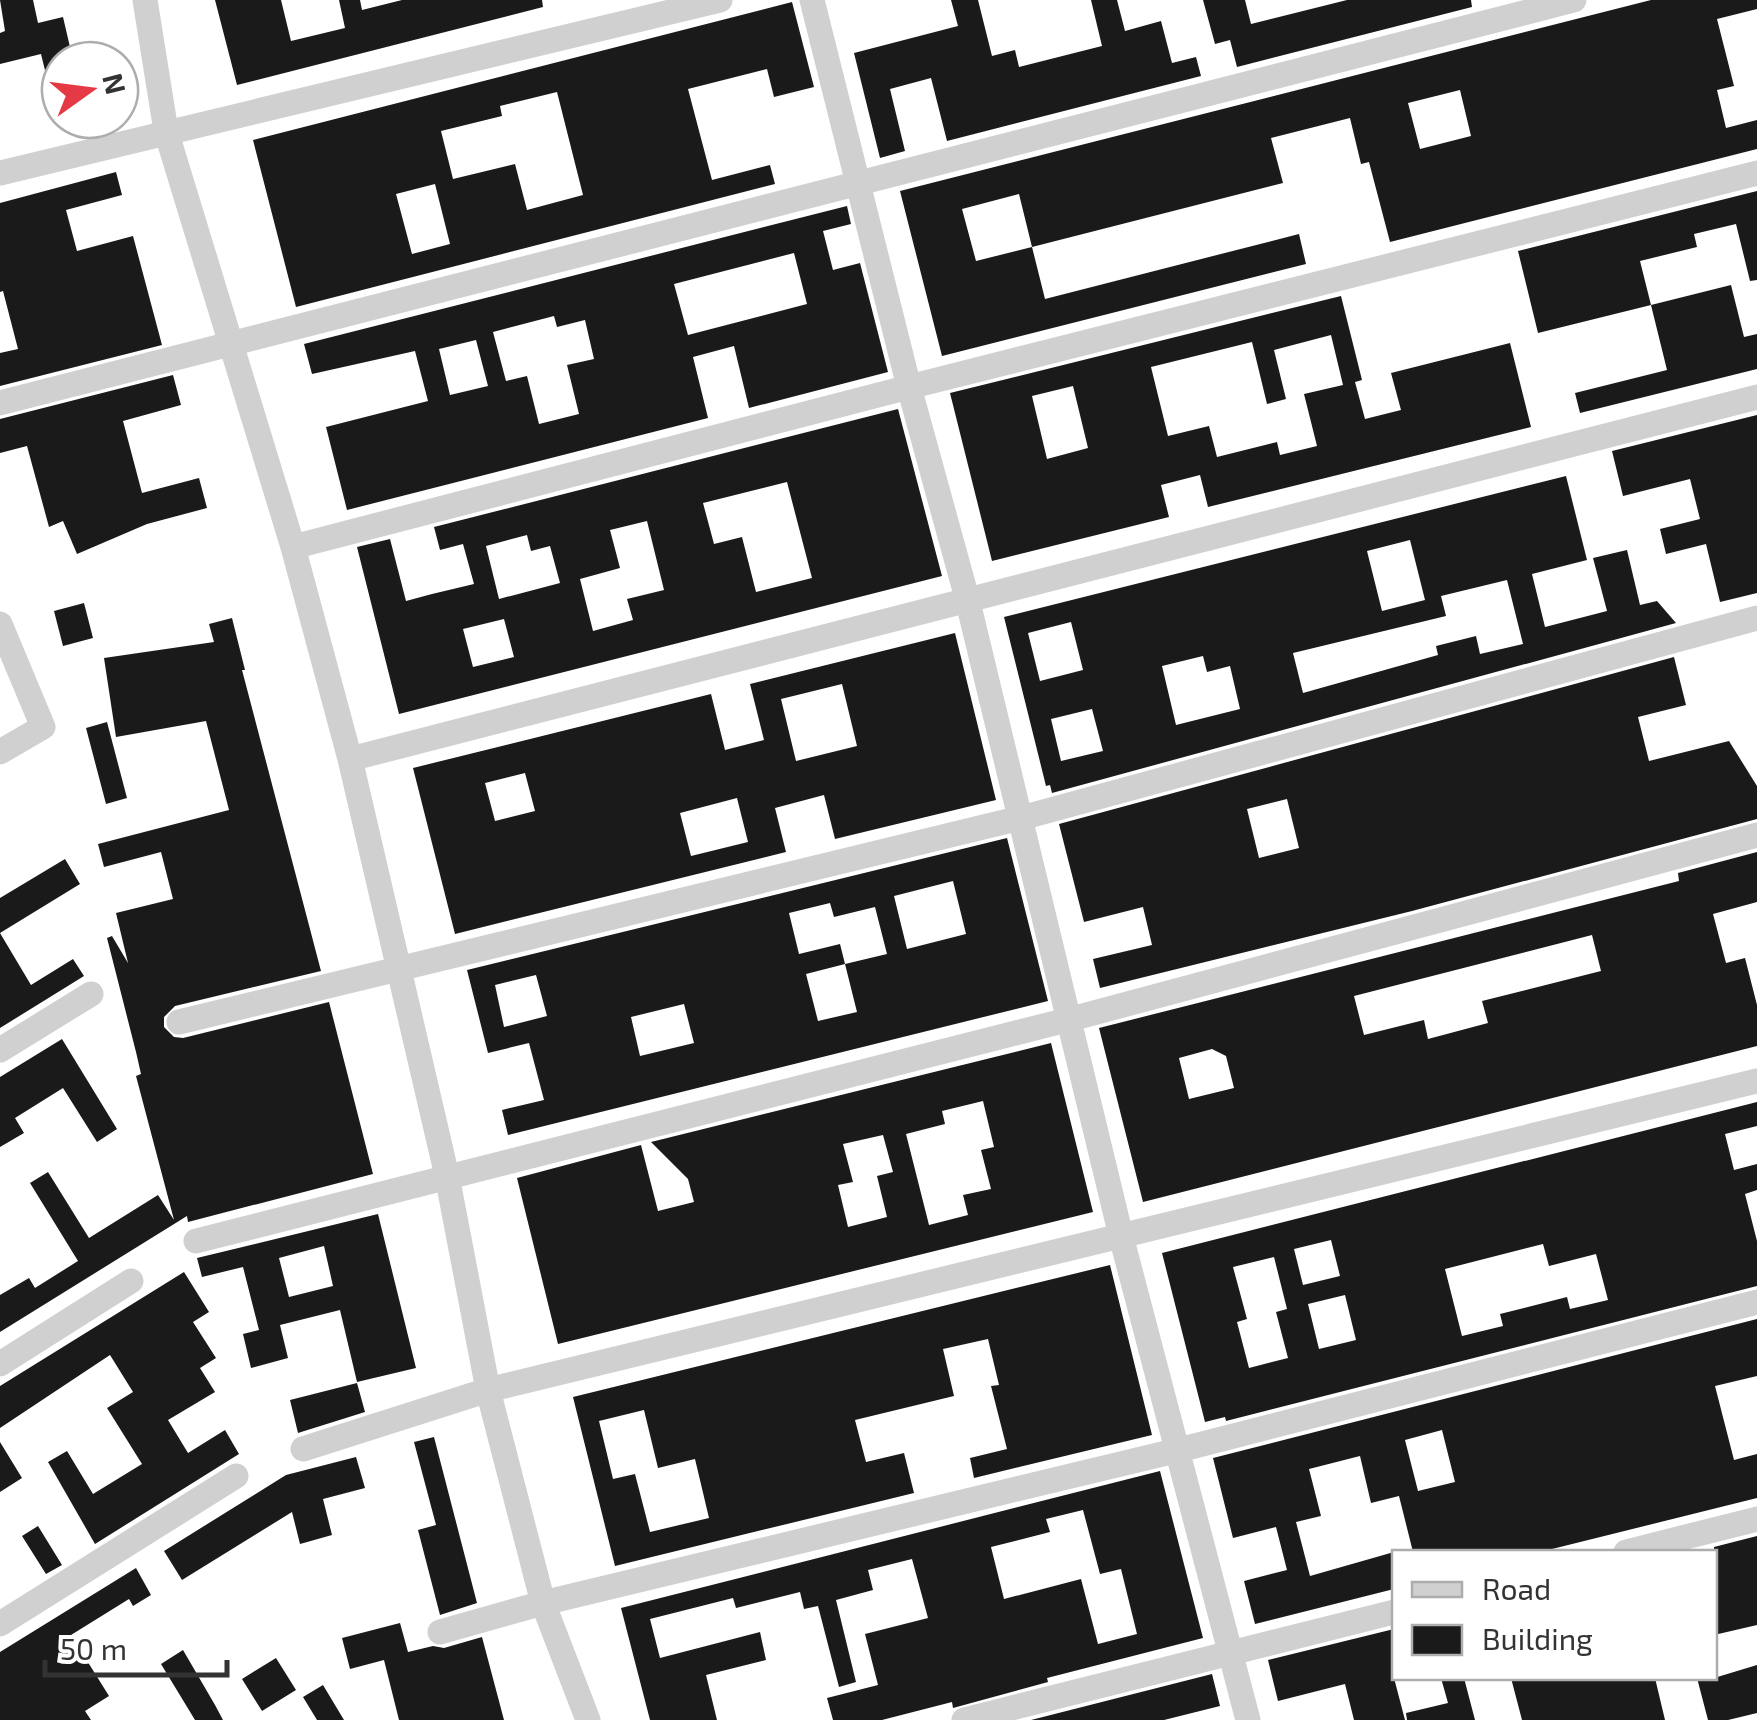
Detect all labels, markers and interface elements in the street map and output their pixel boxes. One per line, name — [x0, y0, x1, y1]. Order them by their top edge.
north arrow — [40, 40, 140, 140]
text: N — [96, 70, 134, 98]
legend — [1392, 1550, 1717, 1680]
text: Road — [1482, 1570, 1551, 1606]
scale bar — [45, 1615, 228, 1677]
text: Building — [1482, 1620, 1593, 1656]
text: 50 m — [60, 1630, 127, 1666]

